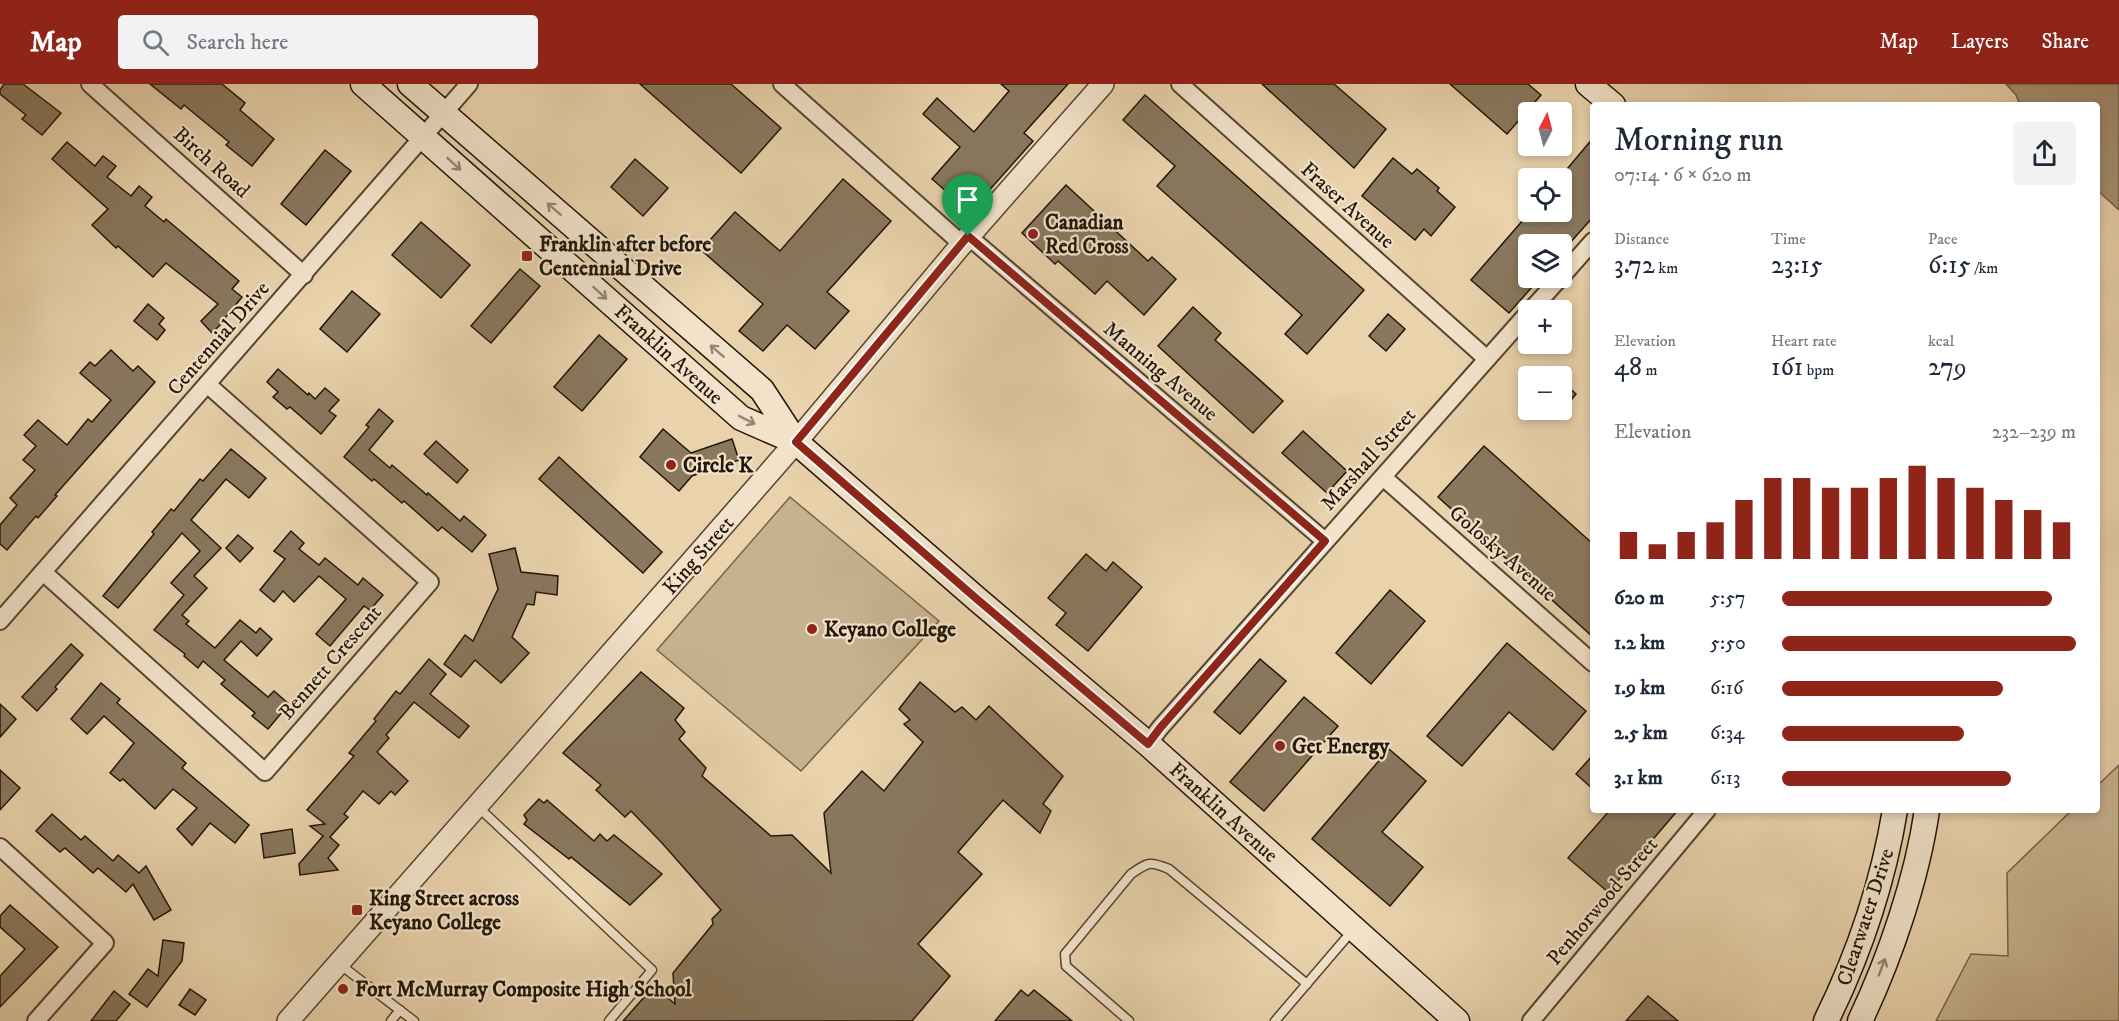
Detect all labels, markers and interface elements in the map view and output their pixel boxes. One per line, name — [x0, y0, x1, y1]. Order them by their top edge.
search box — [118, 15, 538, 69]
text: Map — [30, 25, 82, 60]
icon: search — [139, 26, 172, 59]
text: Search here — [187, 29, 288, 56]
text: Map — [1879, 29, 1918, 55]
text: Layers — [1951, 29, 2009, 55]
text: Share — [2042, 29, 2089, 55]
north arrow — [1518, 102, 1572, 156]
map controls — [1518, 102, 1572, 420]
text: Morning run — [1614, 120, 1783, 161]
street label: Birch Road — [168, 122, 255, 204]
button: share — [2013, 122, 2076, 185]
one-way arrow — [446, 157, 461, 171]
street label: Fraser Avenue — [1295, 157, 1400, 255]
text: 07:14 · 6 × 620 m — [1614, 163, 1752, 188]
button: locate — [1518, 168, 1572, 222]
pin — [942, 174, 993, 236]
icon: arrive — [951, 183, 984, 216]
one-way arrow — [546, 203, 562, 216]
place label: Canadian Red Cross — [1045, 210, 1128, 260]
marker: Canadian Red Cross — [1026, 227, 1040, 241]
text: Distance — [1614, 229, 1669, 249]
text: Time — [1771, 229, 1806, 249]
text: Pace — [1928, 229, 1958, 249]
place label: Franklin after before Centennial Drive — [539, 232, 712, 282]
button: layers — [1518, 234, 1572, 288]
marker: Franklin after before Centennial Drive — [520, 249, 534, 263]
text: 3.72 — [1614, 249, 1655, 282]
text: 23:15 — [1771, 249, 1823, 282]
text: 6:15 — [1928, 249, 1971, 282]
text: km — [1655, 258, 1678, 278]
text: /km — [1971, 258, 1998, 278]
street label: Centennial Drive — [162, 276, 276, 401]
one-way arrow — [592, 286, 607, 300]
street label: Franklin Avenue — [608, 299, 728, 411]
button: + — [1518, 300, 1572, 354]
street label: Manning Avenue — [1098, 316, 1223, 427]
text: Elevation — [1614, 331, 1676, 351]
text: Heart rate — [1771, 331, 1837, 351]
text: kcal — [1928, 331, 1954, 351]
one-way arrow — [710, 344, 725, 358]
text: 48 — [1614, 351, 1642, 384]
text: 161 — [1771, 351, 1803, 384]
text: 279 — [1928, 351, 1967, 384]
text: m — [1642, 360, 1657, 380]
text: bpm — [1803, 360, 1834, 380]
button: − — [1518, 366, 1572, 420]
street label: Marshall Street — [1316, 403, 1422, 517]
one-way arrow — [738, 415, 756, 427]
text: Elevation — [1614, 420, 1691, 445]
text: 232–239 m — [1992, 420, 2076, 445]
place label: Circle K — [683, 453, 755, 479]
marker: Circle K — [664, 458, 678, 472]
street label: Golosky Avenue — [1443, 500, 1562, 608]
street label: King Street — [658, 511, 740, 600]
text: 620 m — [1614, 586, 1664, 611]
text: 5:57 — [1710, 586, 1746, 611]
street label: Bennett Crescent — [274, 600, 388, 725]
place label: Keyano College — [824, 617, 956, 643]
marker: Keyano College — [805, 622, 819, 636]
text: 1.2 km — [1614, 631, 1665, 656]
text: 5:50 — [1710, 631, 1746, 656]
text: 1.9 km — [1614, 676, 1665, 701]
text: 6:16 — [1710, 676, 1743, 701]
text: 2.5 km — [1614, 721, 1668, 746]
text: 6:34 — [1710, 721, 1745, 746]
place label: Get Energy — [1292, 734, 1390, 760]
marker: Get Energy — [1273, 739, 1287, 753]
street label: Franklin Avenue — [1163, 757, 1283, 869]
text: 3.1 km — [1614, 766, 1663, 791]
text: 6:13 — [1710, 766, 1740, 791]
street label: Penhorwood Street — [1542, 832, 1664, 971]
street label: Clearwater Drive — [1832, 845, 1900, 989]
place label: King Street across Keyano College — [369, 886, 519, 936]
marker: King Street across Keyano College — [350, 903, 364, 917]
one-way arrow — [1877, 958, 1888, 977]
place label: Fort McMurray Composite High School — [355, 977, 692, 1003]
marker: Fort McMurray Composite High School — [336, 982, 350, 996]

